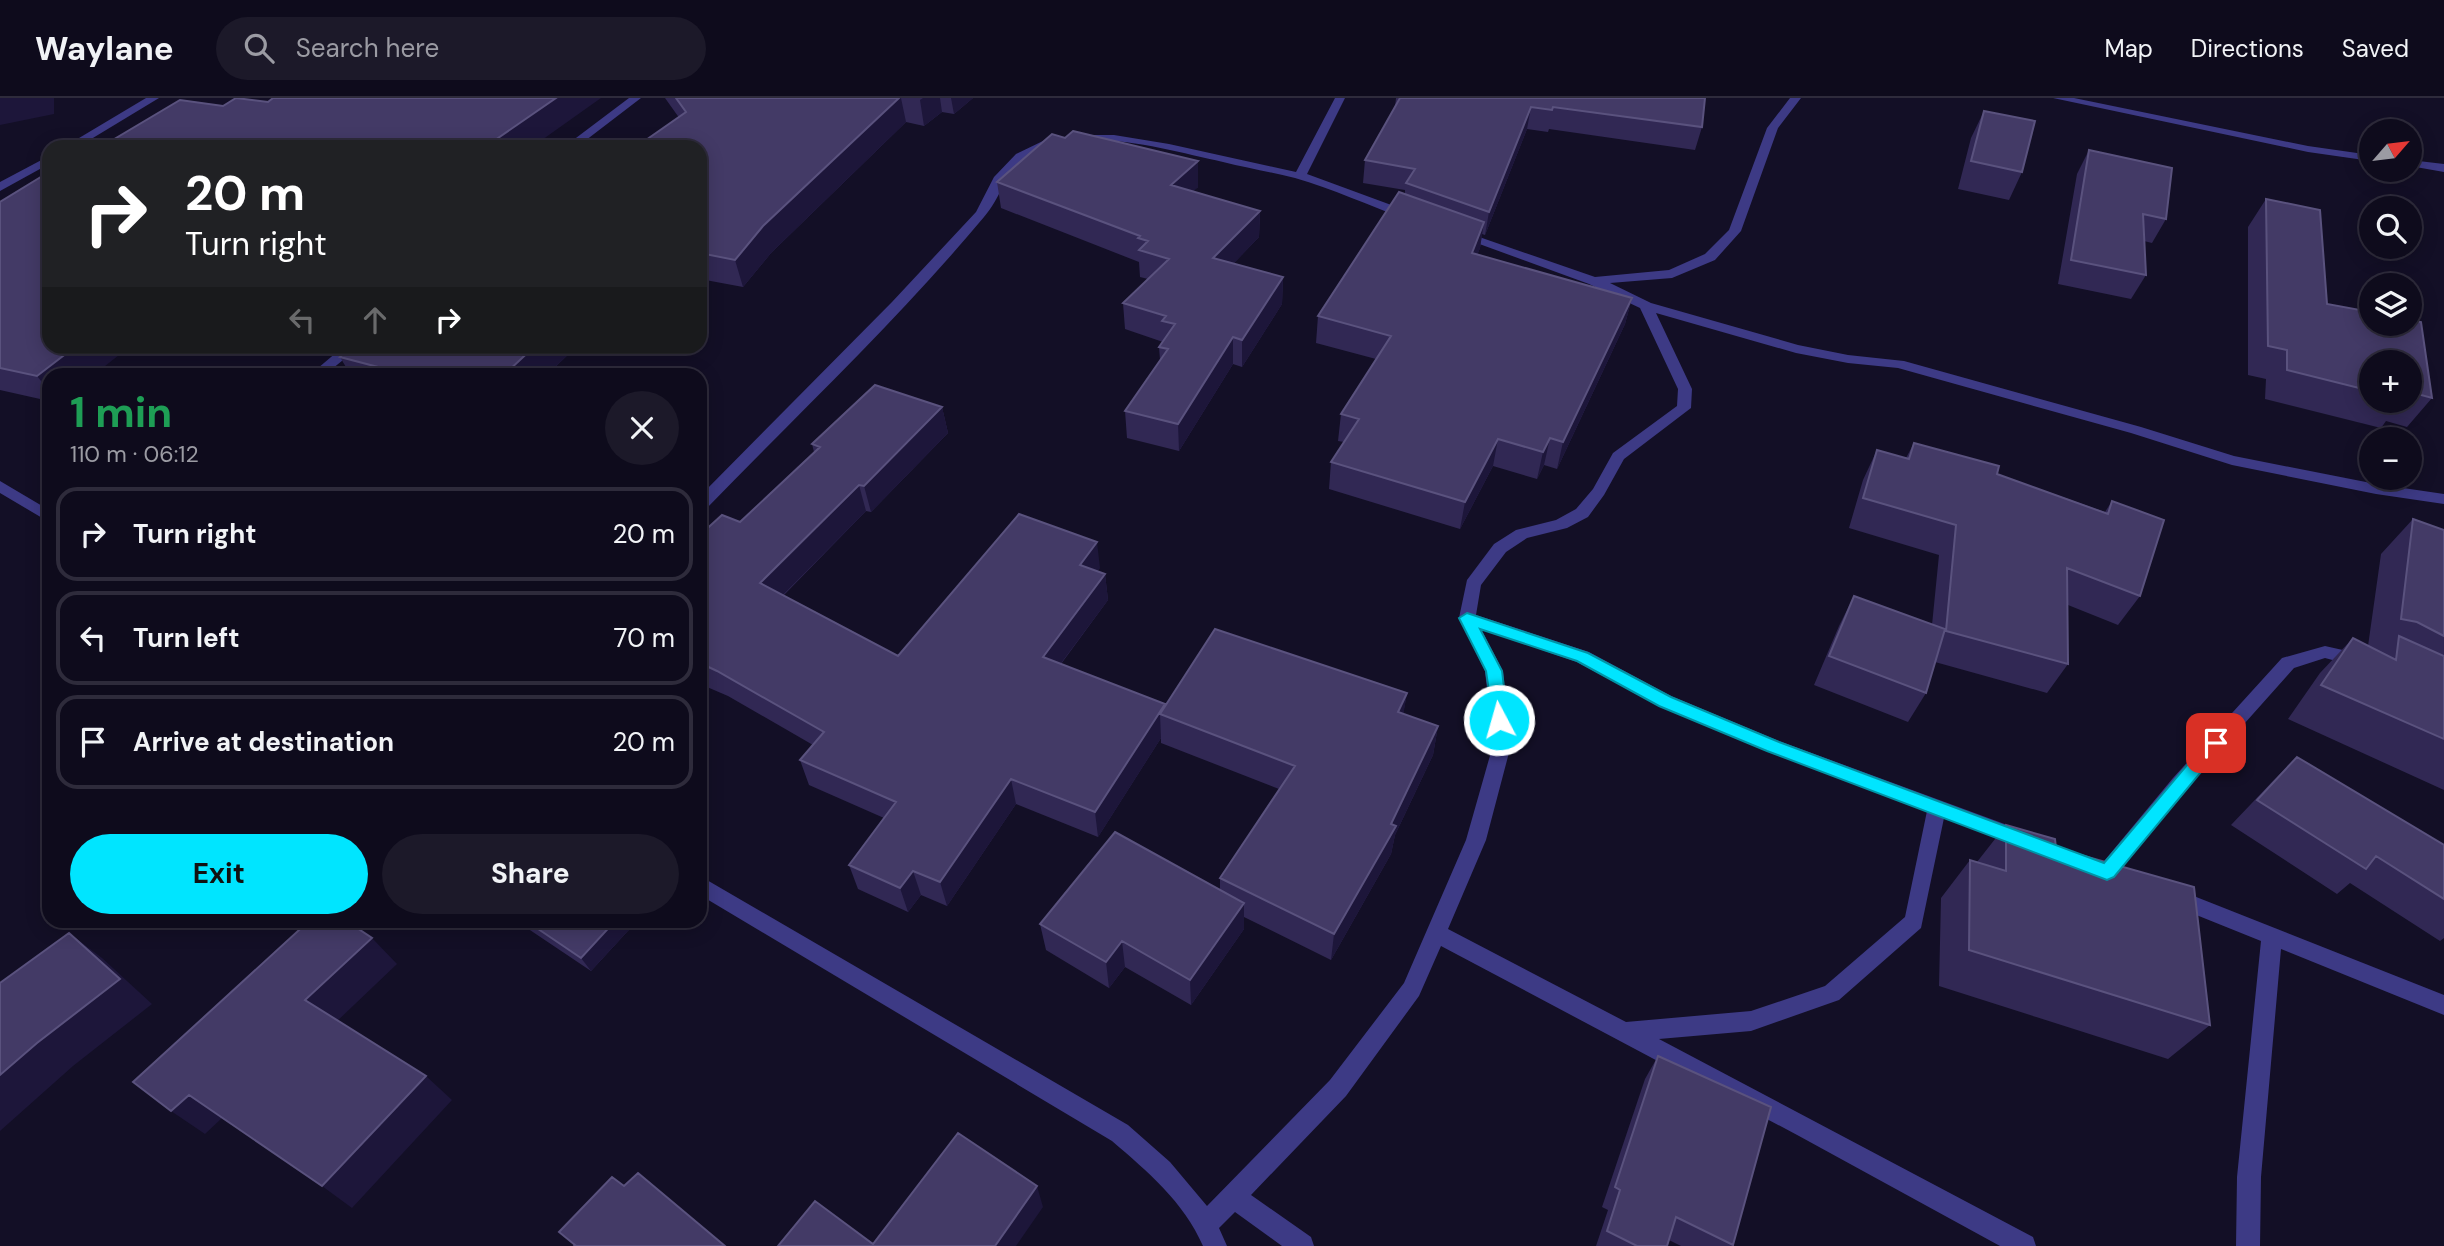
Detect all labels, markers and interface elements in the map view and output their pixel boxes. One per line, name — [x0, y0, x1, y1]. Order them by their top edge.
search box — [216, 17, 706, 80]
text: Waylane — [35, 27, 174, 70]
icon: search — [240, 29, 278, 67]
text: Search here — [296, 31, 439, 65]
text: Map — [2105, 33, 2153, 64]
text: Directions — [2191, 33, 2304, 64]
text: Saved — [2342, 33, 2409, 64]
north arrow — [2359, 119, 2422, 182]
map controls — [2359, 119, 2422, 490]
text: 20 m — [185, 161, 305, 225]
icon: right — [70, 168, 161, 259]
button: search — [2359, 196, 2422, 259]
text: Turn right — [185, 223, 327, 265]
button: layers — [2359, 273, 2422, 336]
icon: left — [283, 301, 321, 339]
icon: ahead — [356, 301, 394, 339]
icon: right — [429, 301, 467, 339]
button: + — [2359, 350, 2422, 413]
text: 1 min — [70, 385, 172, 440]
button: close — [605, 391, 679, 465]
button: − — [2359, 427, 2422, 490]
text: 110 m · 06:12 — [70, 439, 199, 469]
icon: right — [74, 515, 112, 553]
text: Turn right — [133, 517, 257, 551]
text: 20 m — [612, 517, 675, 551]
icon: left — [74, 619, 112, 657]
text: Turn left — [133, 621, 240, 655]
text: 70 m — [614, 621, 675, 655]
position arrow — [1462, 683, 1536, 757]
pin — [2186, 713, 2246, 773]
icon: arrive — [74, 723, 112, 761]
icon: arrive — [2197, 724, 2235, 762]
text: Arrive at destination — [133, 725, 394, 759]
text: 20 m — [612, 725, 675, 759]
button: Exit — [70, 834, 368, 914]
button: Share — [382, 834, 679, 914]

